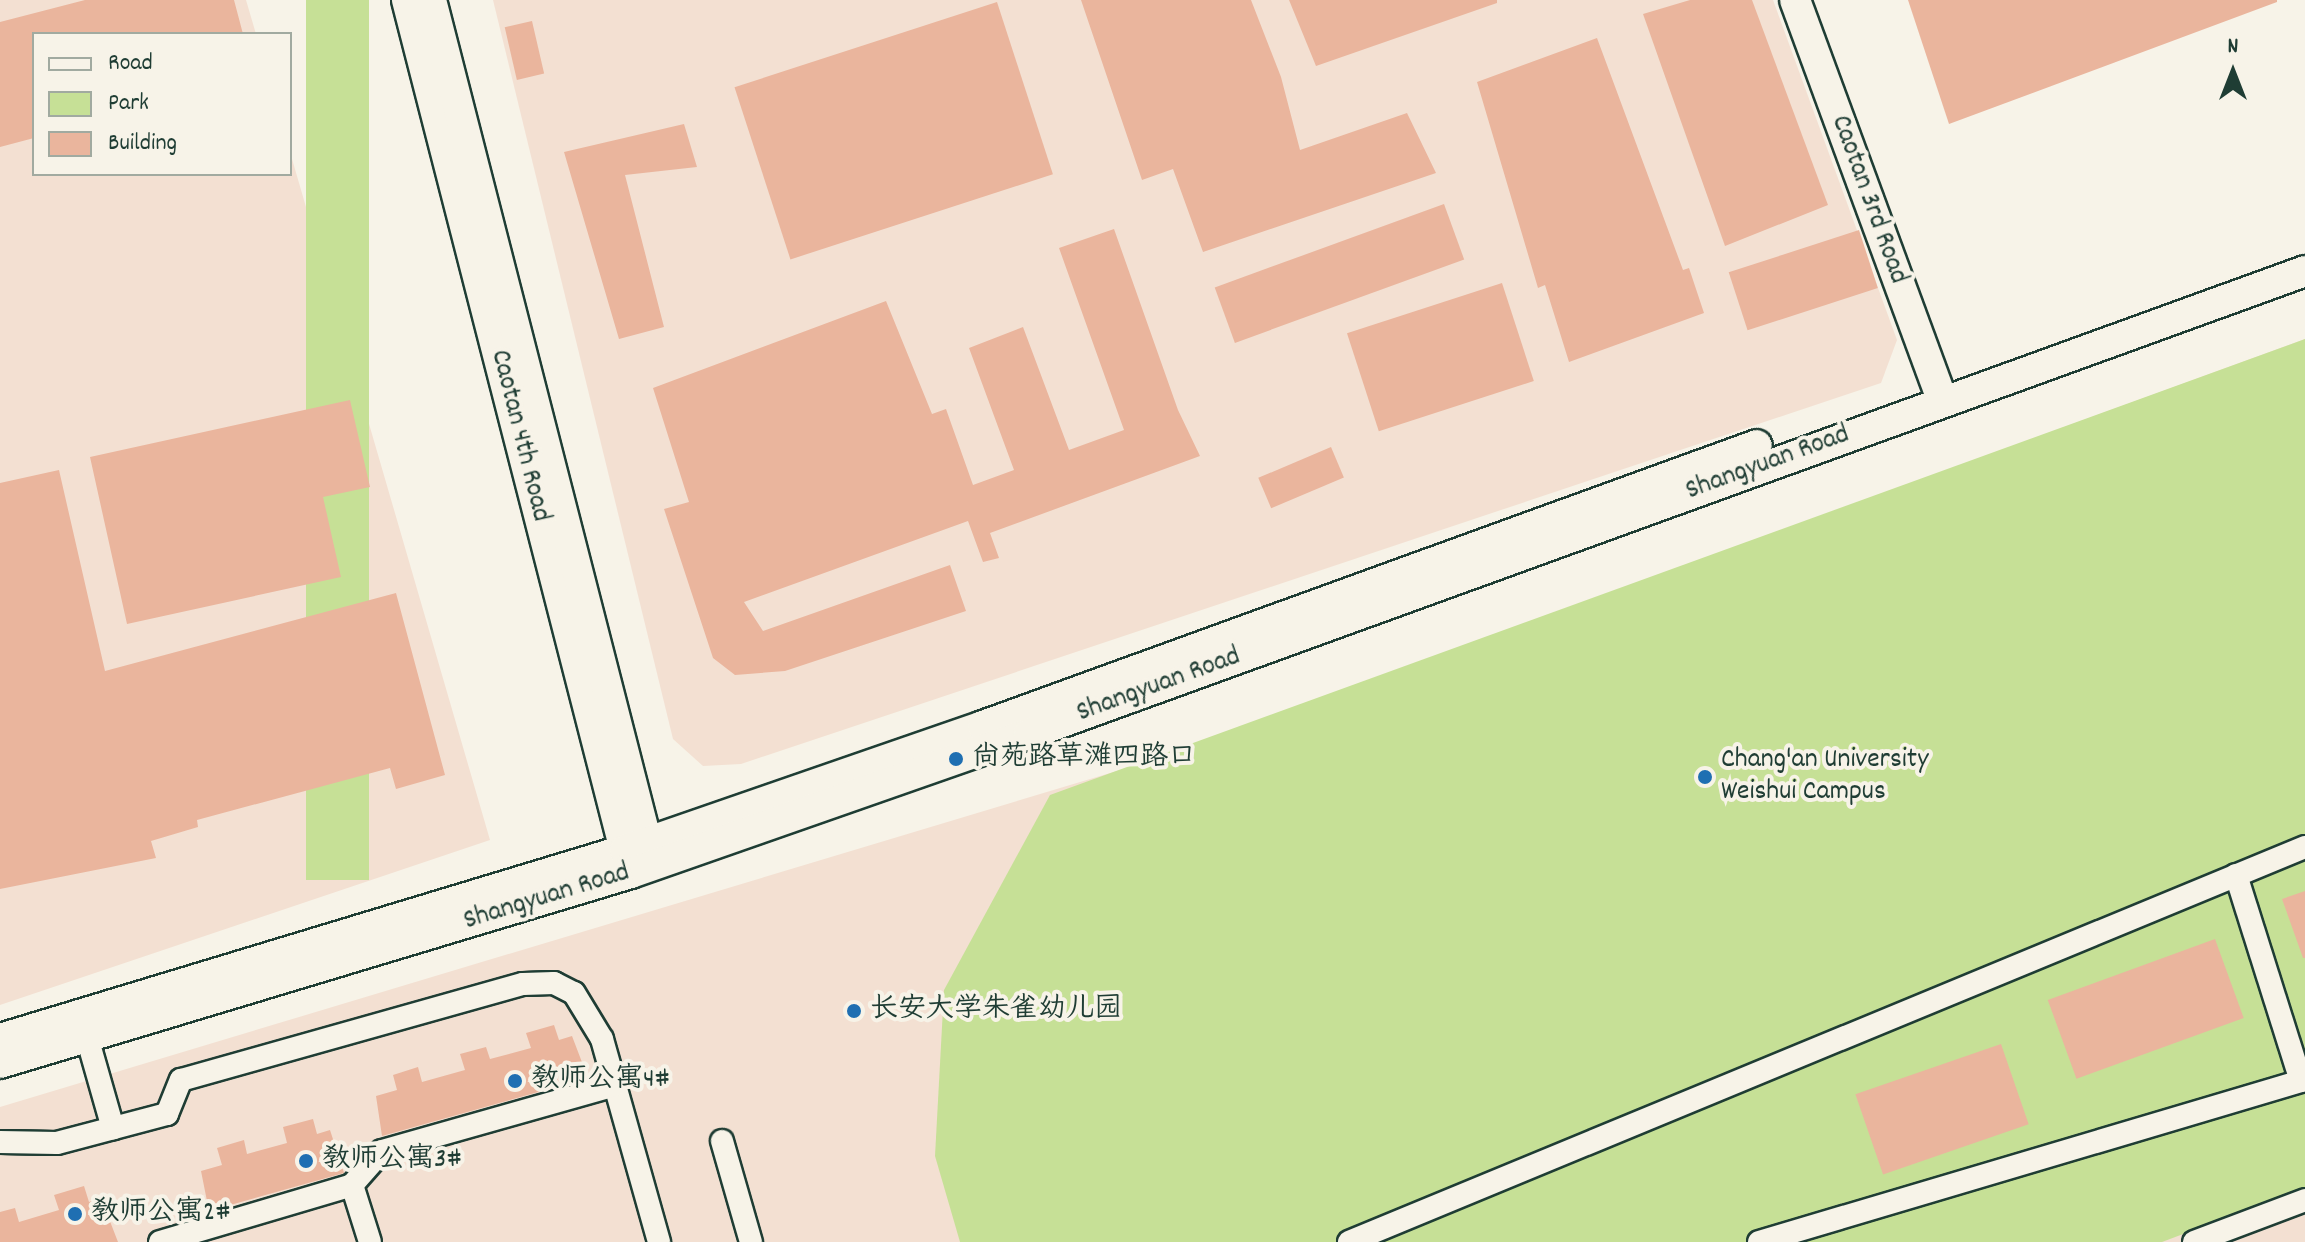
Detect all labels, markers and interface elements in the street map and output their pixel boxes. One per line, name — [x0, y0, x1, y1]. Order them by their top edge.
legend — [32, 32, 292, 176]
north arrow — [2193, 32, 2273, 112]
text: N — [2228, 32, 2238, 63]
text: Road — [108, 47, 153, 81]
text: Park — [108, 87, 149, 121]
street label: Caotan 3rd Road — [1822, 111, 1914, 289]
text: Building — [108, 127, 177, 161]
street label: Caotan 4th Road — [481, 347, 557, 525]
street label: Shangyuan Road — [1682, 419, 1854, 509]
street label: Shangyuan Road — [1073, 641, 1245, 731]
place label: 尚苑路草滩四路口 — [972, 742, 1196, 776]
place label: Chang'an University Weishui Campus — [1721, 744, 1929, 810]
marker: 尚苑路草滩四路口 — [947, 750, 965, 768]
marker: Chang'an University Weishui Campus — [1696, 768, 1714, 786]
street label: Shangyuan Road — [460, 857, 634, 939]
place label: 长安大学朱雀幼儿园 — [870, 994, 1122, 1028]
marker: 长安大学朱雀幼儿园 — [845, 1002, 863, 1020]
place label: 教师公寓4# — [531, 1064, 671, 1098]
marker: 教师公寓4# — [506, 1072, 524, 1090]
place label: 教师公寓3# — [322, 1144, 463, 1178]
marker: 教师公寓3# — [297, 1152, 315, 1170]
place label: 教师公寓2# — [91, 1197, 231, 1231]
marker: 教师公寓2# — [66, 1205, 84, 1223]

